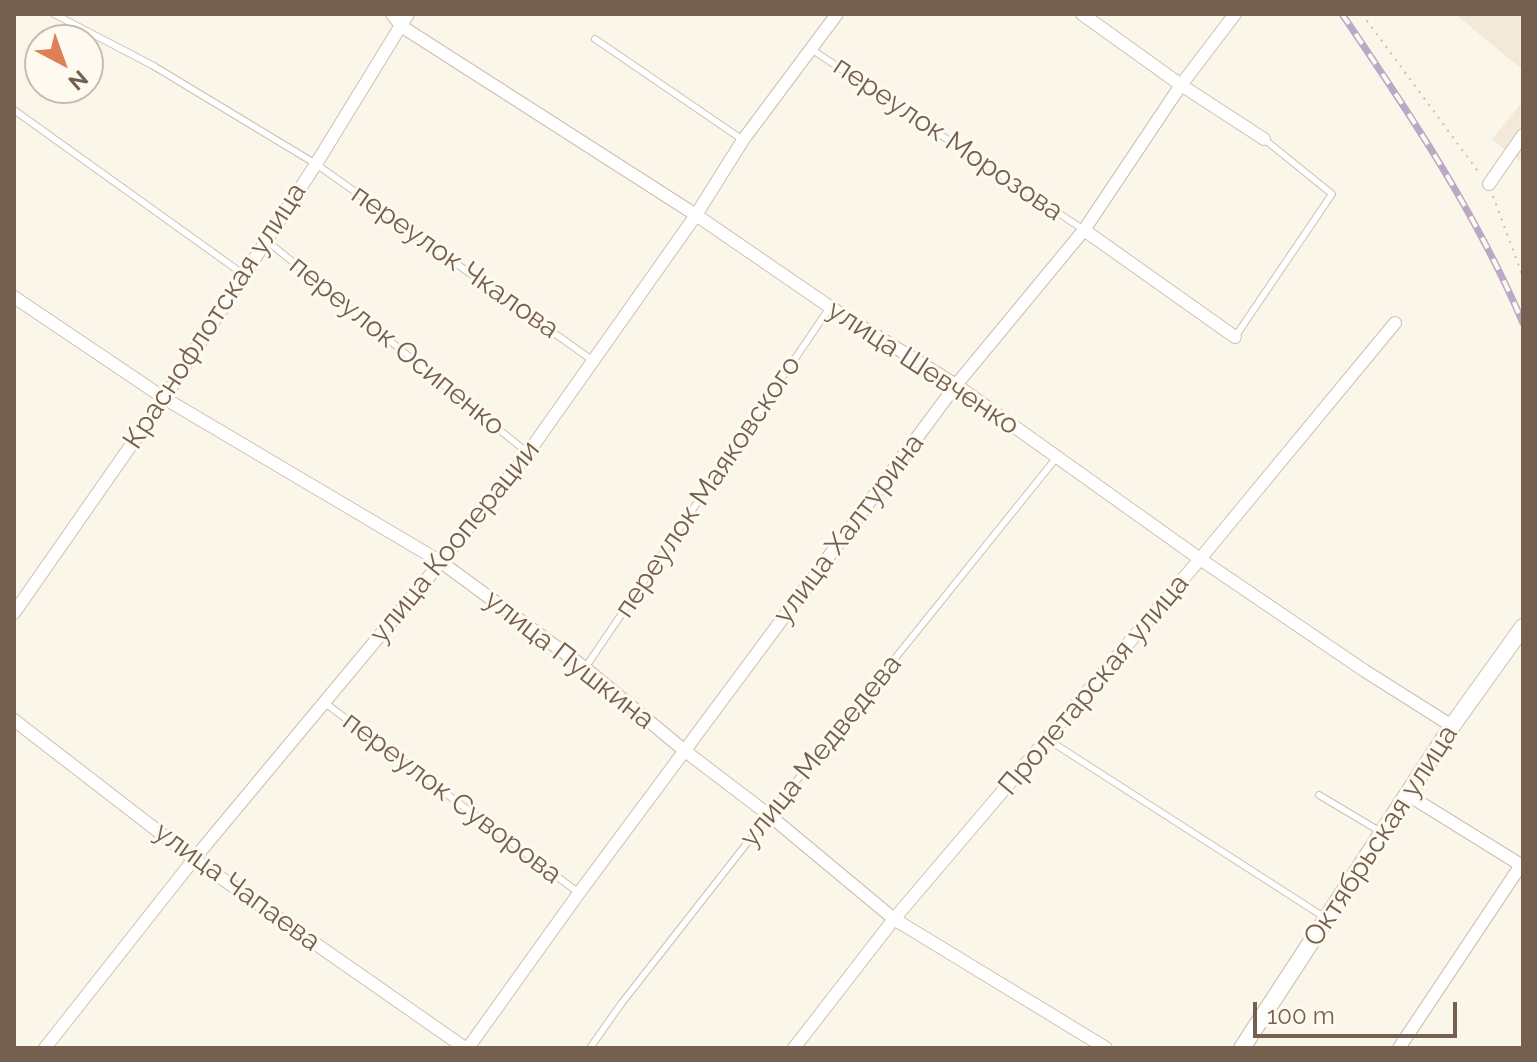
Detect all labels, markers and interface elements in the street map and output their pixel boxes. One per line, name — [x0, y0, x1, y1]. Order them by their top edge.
north arrow — [24, 24, 104, 104]
street label: переулок Морозова — [827, 50, 1069, 228]
text: N — [64, 65, 93, 96]
street label: Краснофлотская улица — [116, 177, 314, 455]
street label: переулок Чкалова — [345, 178, 565, 346]
street label: переулок Осипенко — [283, 249, 511, 443]
street label: улица Шевченко — [821, 293, 1025, 443]
street label: переулок Маяковского — [608, 350, 808, 624]
street label: улица Халтурина — [767, 427, 931, 631]
street label: улица Кооперации — [363, 434, 547, 650]
street label: Пролетарская улица — [992, 568, 1196, 802]
street label: улица Пушкина — [477, 583, 661, 737]
street label: улица Медведева — [733, 648, 909, 854]
street label: переулок Суворова — [336, 705, 568, 891]
street label: Октябрьская улица — [1297, 719, 1465, 953]
street label: улица Чапаева — [147, 815, 327, 959]
scale bar — [1257, 986, 1461, 1036]
text: 100 m — [1267, 1001, 1335, 1030]

